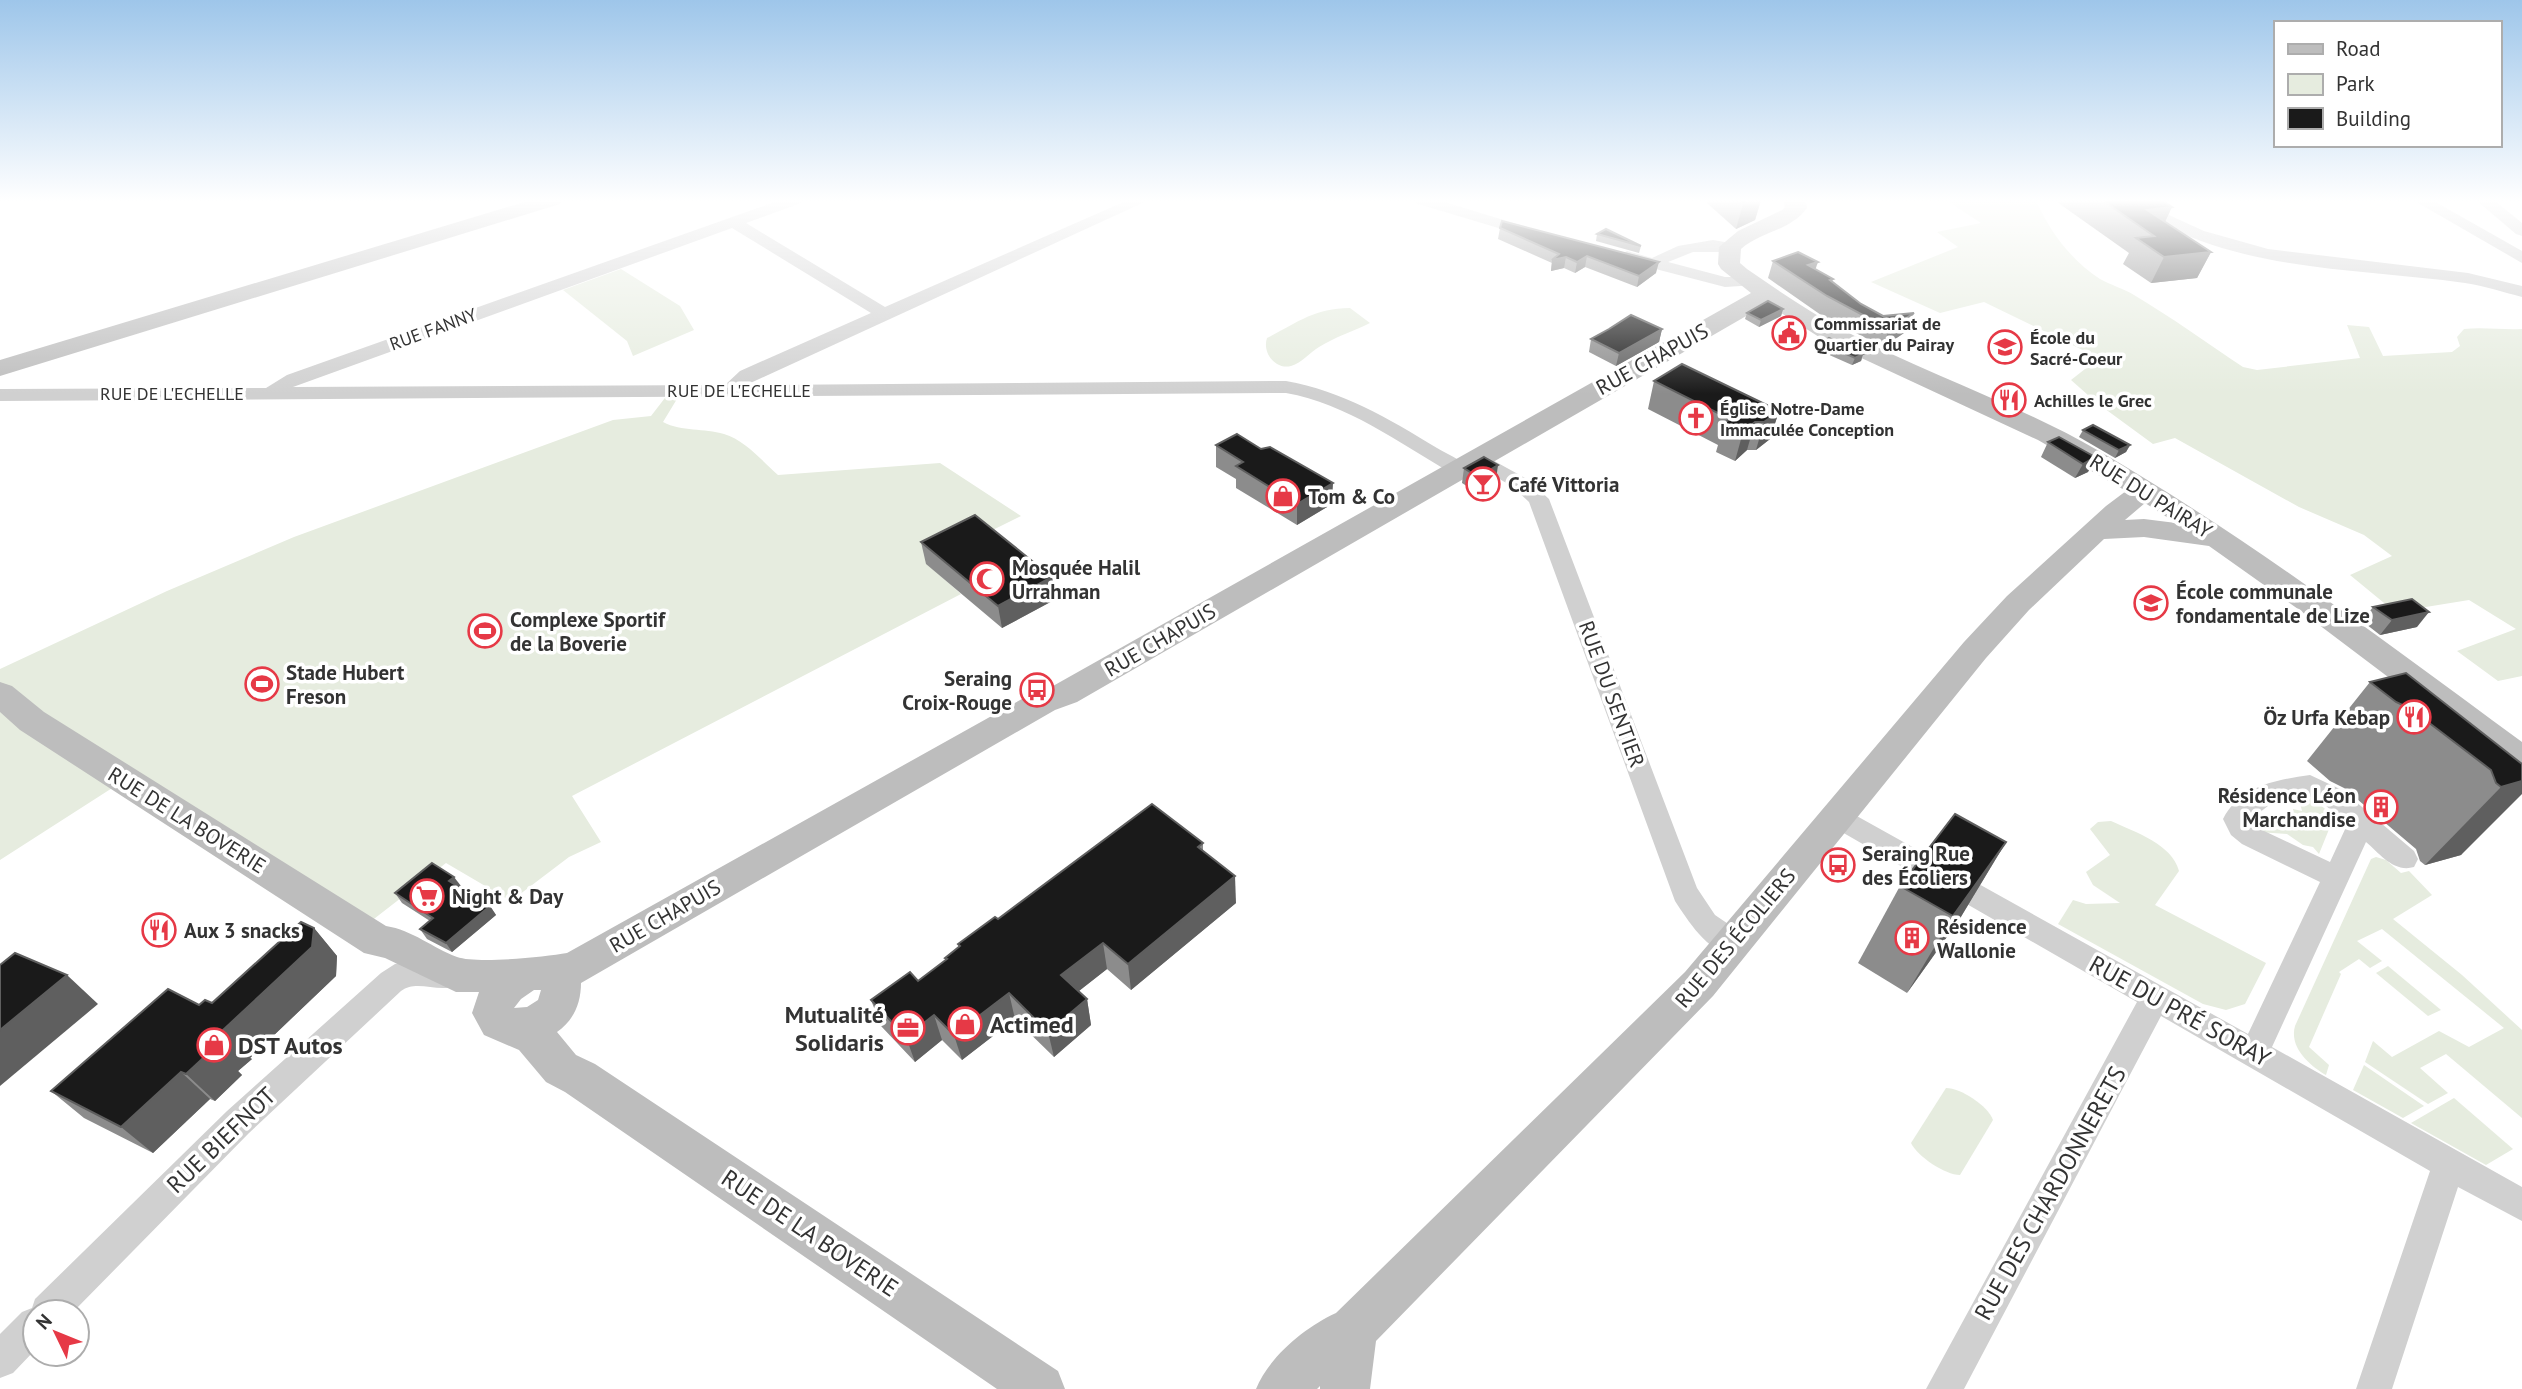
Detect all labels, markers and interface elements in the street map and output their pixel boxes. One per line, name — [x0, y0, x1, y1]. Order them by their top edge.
legend — [2274, 21, 2501, 147]
text: Road — [2336, 35, 2380, 62]
text: Park — [2336, 70, 2375, 97]
text: Building — [2336, 105, 2411, 132]
street label: RUE FANNY — [386, 303, 480, 355]
place label: Commissariat de Quartier du Pairay — [1814, 312, 1954, 356]
public building icon: Commissariat de Quartier du Pairay — [1770, 314, 1808, 352]
street label: RUE CHAPUIS — [1591, 317, 1713, 401]
place label: École du Sacré-Coeur — [2030, 326, 2123, 370]
school or university icon: École du Sacré-Coeur — [1986, 328, 2024, 366]
street label: RUE DE L'ECHELLE — [667, 379, 811, 402]
restaurant icon: Achilles le Grec — [1990, 381, 2028, 419]
street label: RUE DE L'ECHELLE — [100, 382, 244, 405]
place label: Achilles le Grec — [2034, 389, 2152, 412]
place label: Église Notre-Dame Immaculée Conception — [1720, 397, 1894, 441]
church icon: Église Notre-Dame Immaculée Conception — [1677, 399, 1715, 437]
street label: RUE DU PAIRAY — [2085, 448, 2218, 545]
bar icon: Café Vittoria — [1464, 465, 1502, 503]
place label: Café Vittoria — [1508, 471, 1619, 498]
shop icon: Tom & Co — [1264, 477, 1302, 515]
place label: Tom & Co — [1308, 483, 1395, 510]
place label: Mosquée Halil Urrahman — [1012, 554, 1141, 605]
mosque icon: Mosquée Halil Urrahman — [968, 560, 1006, 598]
place label: École communale fondamentale de Lize — [2176, 578, 2370, 629]
school or university icon: École communale fondamentale de Lize — [2132, 584, 2170, 622]
street label: RUE CHAPUIS — [1099, 597, 1221, 683]
place label: Complexe Sportif de la Boverie — [510, 606, 666, 657]
sports icon: Complexe Sportif de la Boverie — [466, 612, 504, 650]
street label: RUE DU SENTIER — [1573, 617, 1651, 771]
place label: Stade Hubert Freson — [286, 659, 405, 710]
sports icon: Stade Hubert Freson — [243, 665, 281, 703]
place label: Seraing Croix-Rouge — [902, 665, 1012, 716]
bus stop icon: Seraing Croix-Rouge — [1018, 671, 1056, 709]
restaurant icon: Öz Urfa Kebap — [2395, 698, 2433, 736]
place label: Öz Urfa Kebap — [2263, 704, 2390, 731]
street label: RUE DE LA BOVERIE — [103, 761, 271, 879]
place label: Résidence Léon Marchandise — [2218, 782, 2356, 833]
building icon: Résidence Léon Marchandise — [2362, 788, 2400, 826]
place label: Seraing Rue des Écoliers — [1862, 840, 1970, 891]
bus stop icon: Seraing Rue des Écoliers — [1819, 846, 1857, 884]
street label: RUE DES ÉCOLIERS — [1669, 863, 1801, 1013]
street label: RUE CHAPUIS — [604, 873, 726, 959]
supermarket icon: Night & Day — [408, 877, 446, 915]
place label: Night & Day — [452, 883, 564, 910]
restaurant icon: Aux 3 snacks — [140, 911, 178, 949]
place label: Résidence Wallonie — [1937, 913, 2027, 964]
place label: Aux 3 snacks — [184, 917, 300, 944]
building icon: Résidence Wallonie — [1893, 919, 1931, 957]
street label: RUE DU PRÉ SORAY — [2084, 948, 2277, 1074]
place label: Mutualité Solidaris — [785, 999, 884, 1058]
shop icon: Actimed — [946, 1005, 984, 1043]
office icon: Mutualité Solidaris — [889, 1009, 927, 1047]
place label: Actimed — [990, 1009, 1074, 1040]
shop icon: DST Autos — [195, 1026, 233, 1064]
place label: DST Autos — [238, 1030, 343, 1061]
street label: RUE DES CHARDONNERETS — [1967, 1061, 2133, 1325]
street label: RUE BIEFNOT — [160, 1080, 282, 1200]
street label: RUE DE LA BOVERIE — [716, 1162, 904, 1304]
north arrow — [21, 1298, 91, 1368]
text: N — [31, 1309, 57, 1334]

